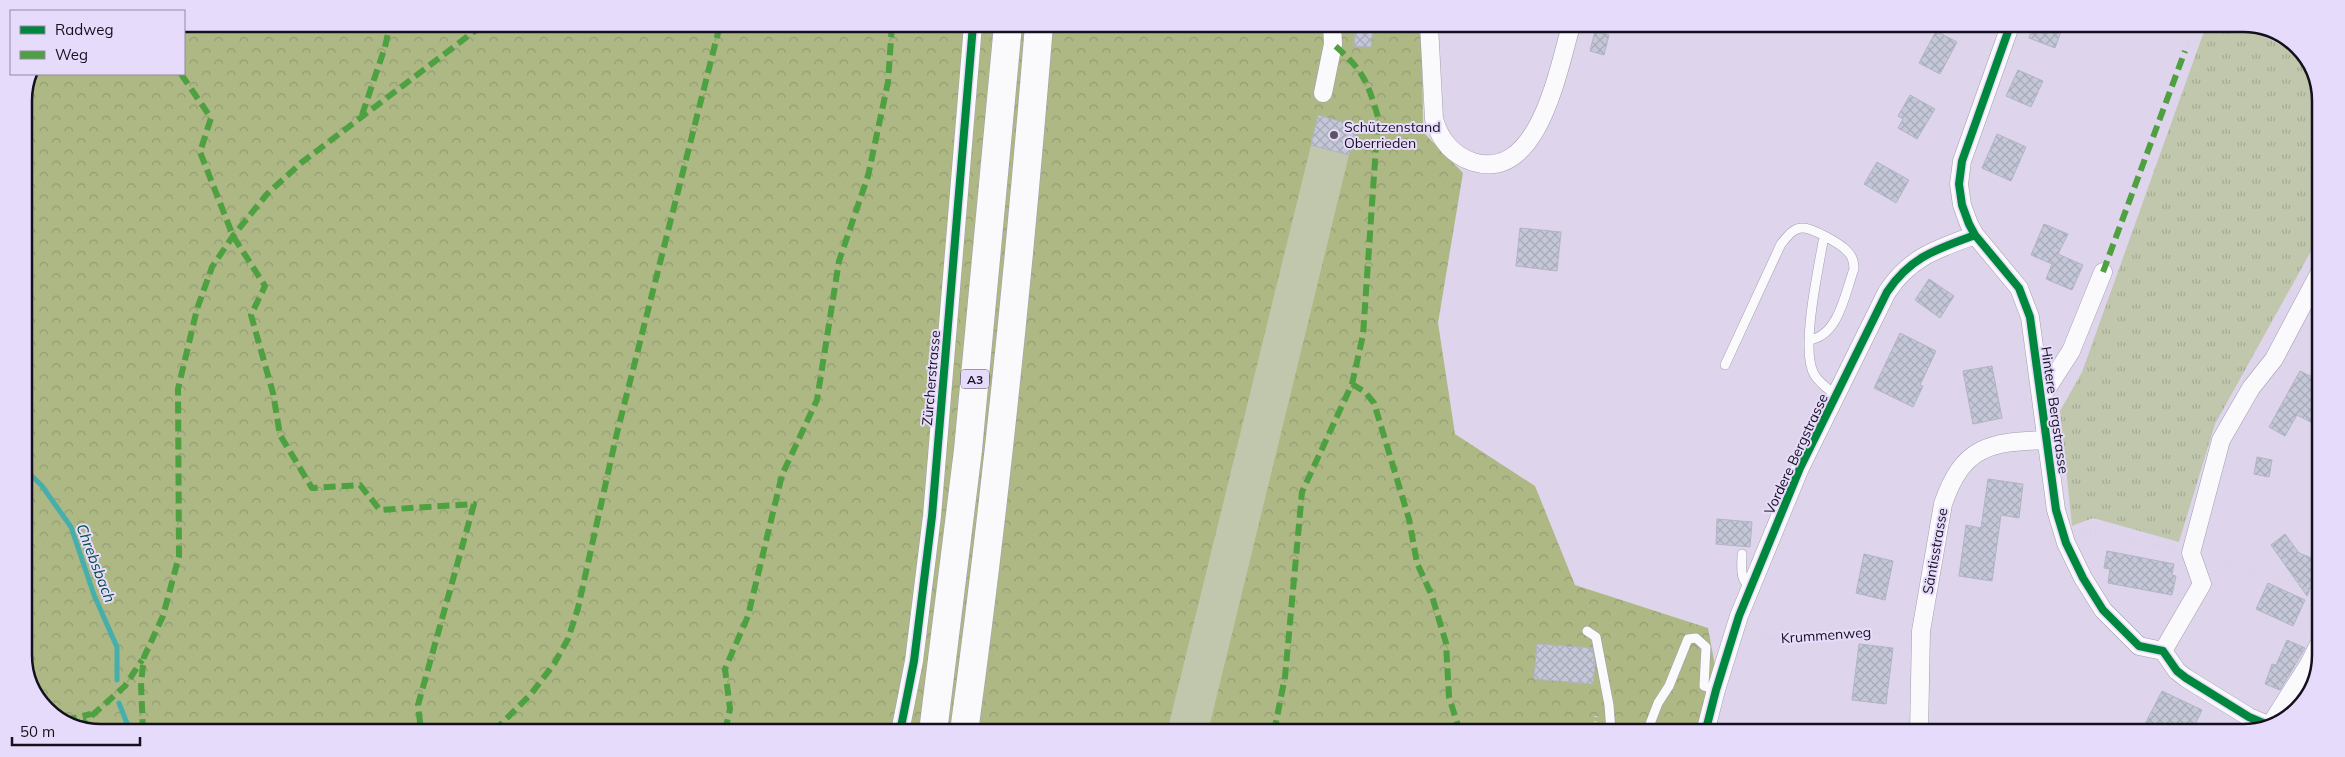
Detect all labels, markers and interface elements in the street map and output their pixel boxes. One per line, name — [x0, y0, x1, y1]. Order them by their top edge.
legend — [10, 10, 185, 75]
text: Radweg — [55, 20, 113, 39]
text: Weg — [55, 45, 88, 64]
place label: Schützenstand Oberrieden — [1344, 118, 1441, 152]
marker: Schützenstand Oberrieden — [1328, 129, 1340, 141]
street label: Zürcherstrasse — [918, 330, 944, 426]
street label: Hintere Bergstrasse — [2037, 345, 2073, 475]
road number: A3 — [961, 369, 989, 388]
street label: Vordere Bergstrasse — [1760, 391, 1832, 517]
street label: Säntisstrasse — [1919, 506, 1951, 596]
water label: Chrebsbach — [72, 521, 120, 605]
street label: Krummenweg — [1780, 623, 1872, 647]
scale bar — [12, 714, 140, 746]
text: 50 m — [20, 722, 55, 741]

